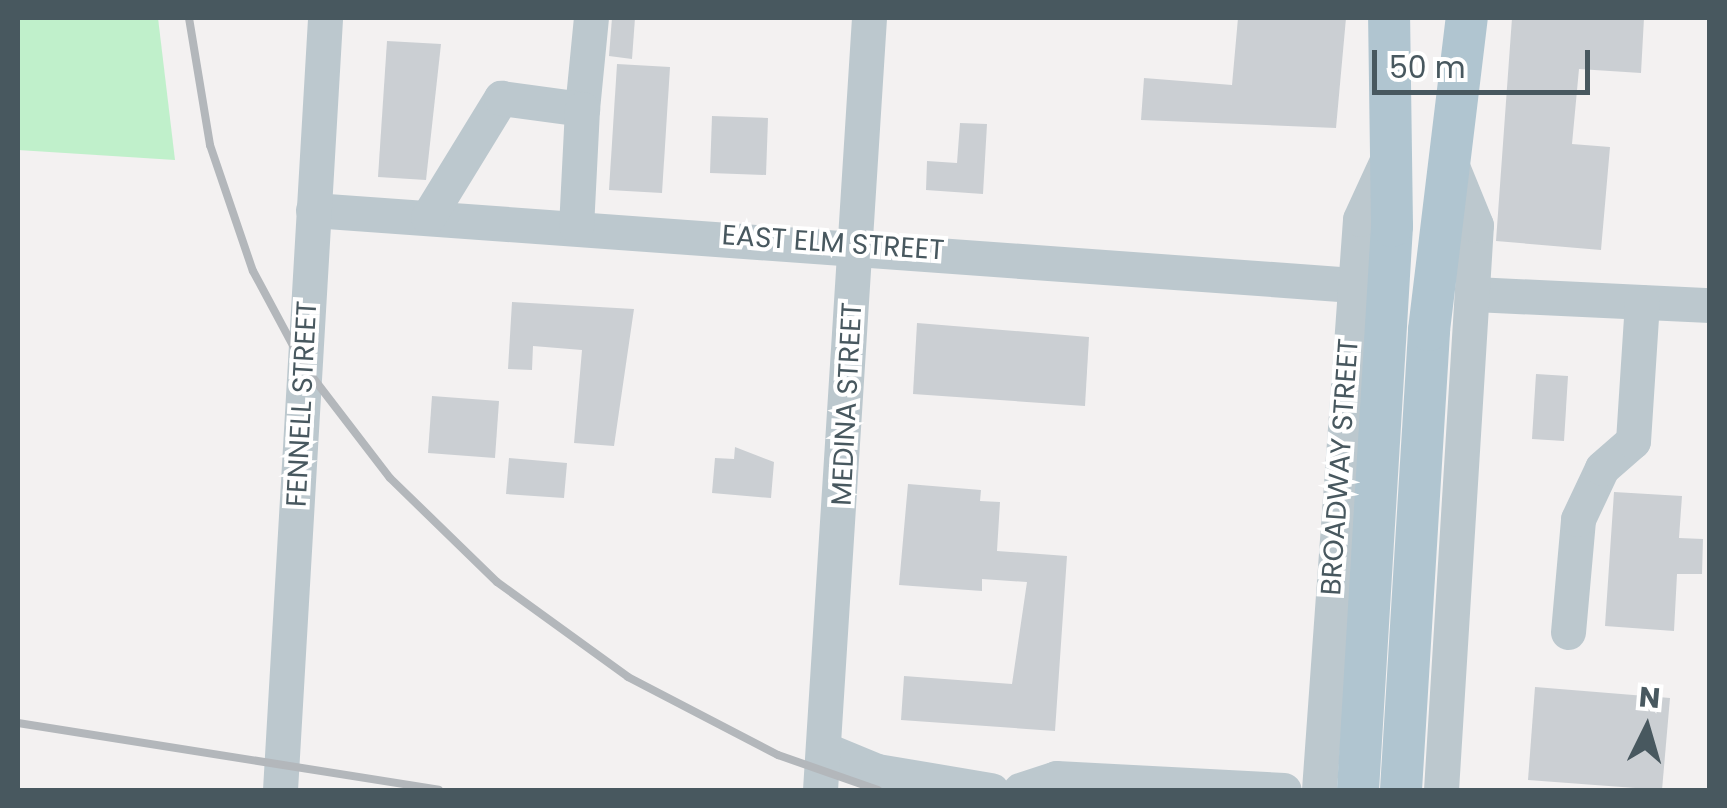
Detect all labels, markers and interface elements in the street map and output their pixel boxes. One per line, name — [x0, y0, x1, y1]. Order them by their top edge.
scale bar — [1377, 30, 1594, 92]
text: 50 m — [1389, 46, 1466, 89]
street label: EAST ELM STREET — [721, 218, 945, 268]
street label: FENNELL STREET — [280, 300, 324, 508]
street label: MEDINA STREET — [825, 301, 869, 507]
street label: BROADWAY STREET — [1314, 337, 1366, 597]
text: N — [1637, 677, 1662, 718]
north arrow — [1597, 678, 1697, 778]

